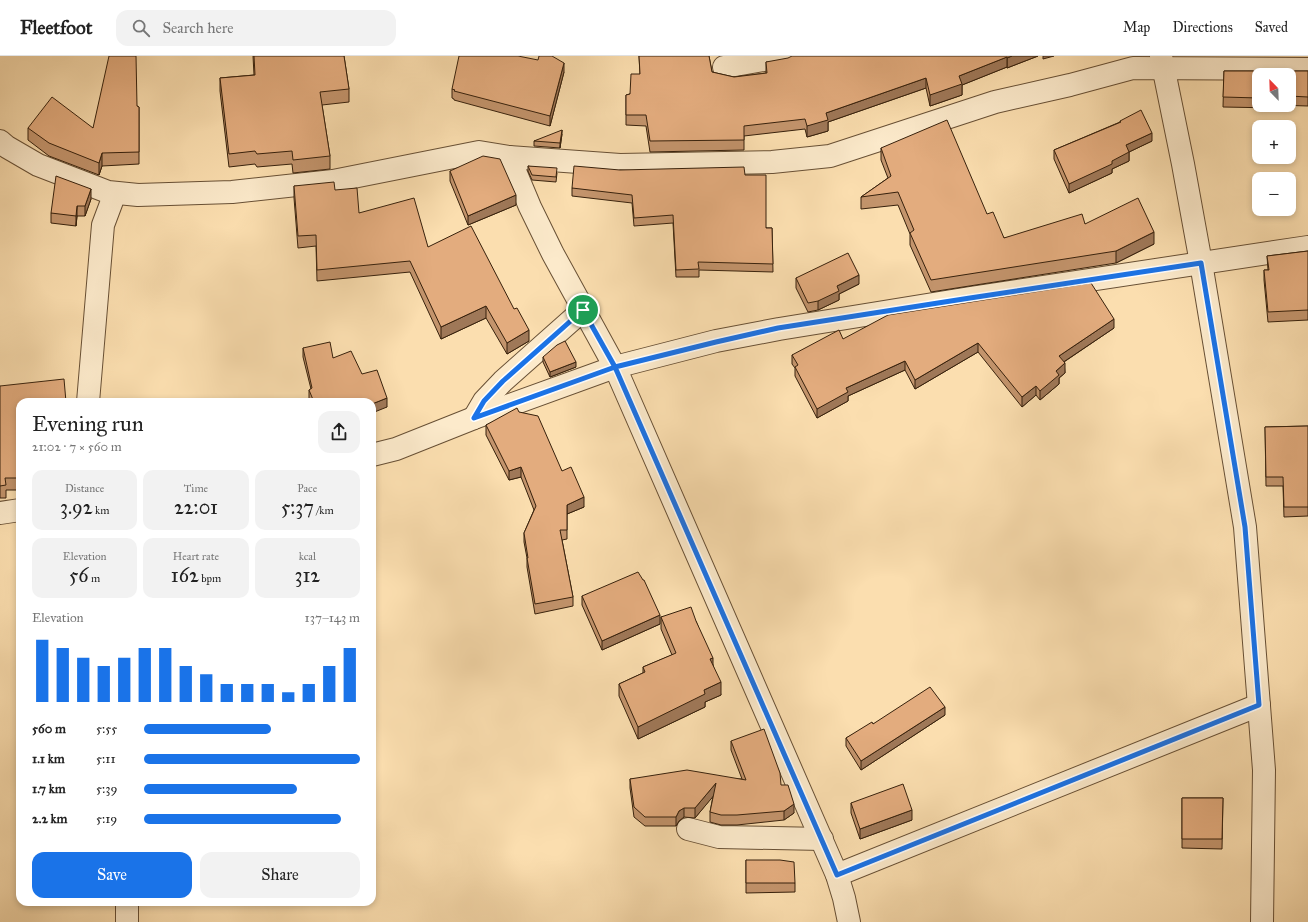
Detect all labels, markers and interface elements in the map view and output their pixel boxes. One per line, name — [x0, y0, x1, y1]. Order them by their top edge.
search box — [116, 10, 396, 46]
text: Fleetfoot — [20, 16, 92, 39]
icon: search — [130, 17, 152, 39]
text: Search here — [162, 19, 233, 37]
text: Map — [1123, 19, 1150, 36]
text: Directions — [1172, 19, 1233, 36]
text: Saved — [1255, 19, 1288, 36]
north arrow — [1252, 68, 1296, 112]
map controls — [1252, 68, 1296, 216]
button: + — [1252, 120, 1296, 164]
button: − — [1252, 172, 1296, 216]
pin — [566, 293, 600, 327]
icon: arrive — [572, 299, 594, 321]
text: Evening run — [32, 410, 144, 437]
button: share — [318, 411, 360, 453]
text: 21:02 · 7 × 560 m — [32, 439, 122, 455]
text: Distance — [65, 482, 104, 495]
text: Time — [184, 482, 208, 495]
text: Pace — [297, 482, 317, 495]
text: 3.92 — [60, 495, 93, 519]
text: 22:01 — [174, 495, 218, 519]
text: 5:37 — [281, 495, 314, 519]
text: km — [93, 504, 109, 517]
text: /km — [314, 504, 334, 517]
text: Elevation — [63, 550, 107, 563]
text: Heart rate — [173, 550, 219, 563]
text: kcal — [299, 550, 316, 563]
text: 56 — [69, 563, 89, 587]
text: 162 — [171, 563, 199, 587]
text: 312 — [294, 563, 320, 587]
text: m — [89, 572, 100, 585]
text: bpm — [199, 572, 221, 585]
text: Elevation — [32, 610, 84, 626]
text: 137–143 m — [305, 610, 360, 626]
text: 560 m — [32, 721, 66, 737]
text: 5:55 — [96, 721, 117, 737]
text: 1.1 km — [32, 751, 65, 767]
text: 5:11 — [96, 751, 116, 767]
text: 1.7 km — [32, 781, 66, 797]
text: 5:39 — [96, 781, 118, 797]
text: 2.2 km — [32, 811, 68, 827]
text: 5:19 — [96, 811, 117, 827]
button: Save — [32, 852, 192, 898]
button: Share — [200, 852, 360, 898]

